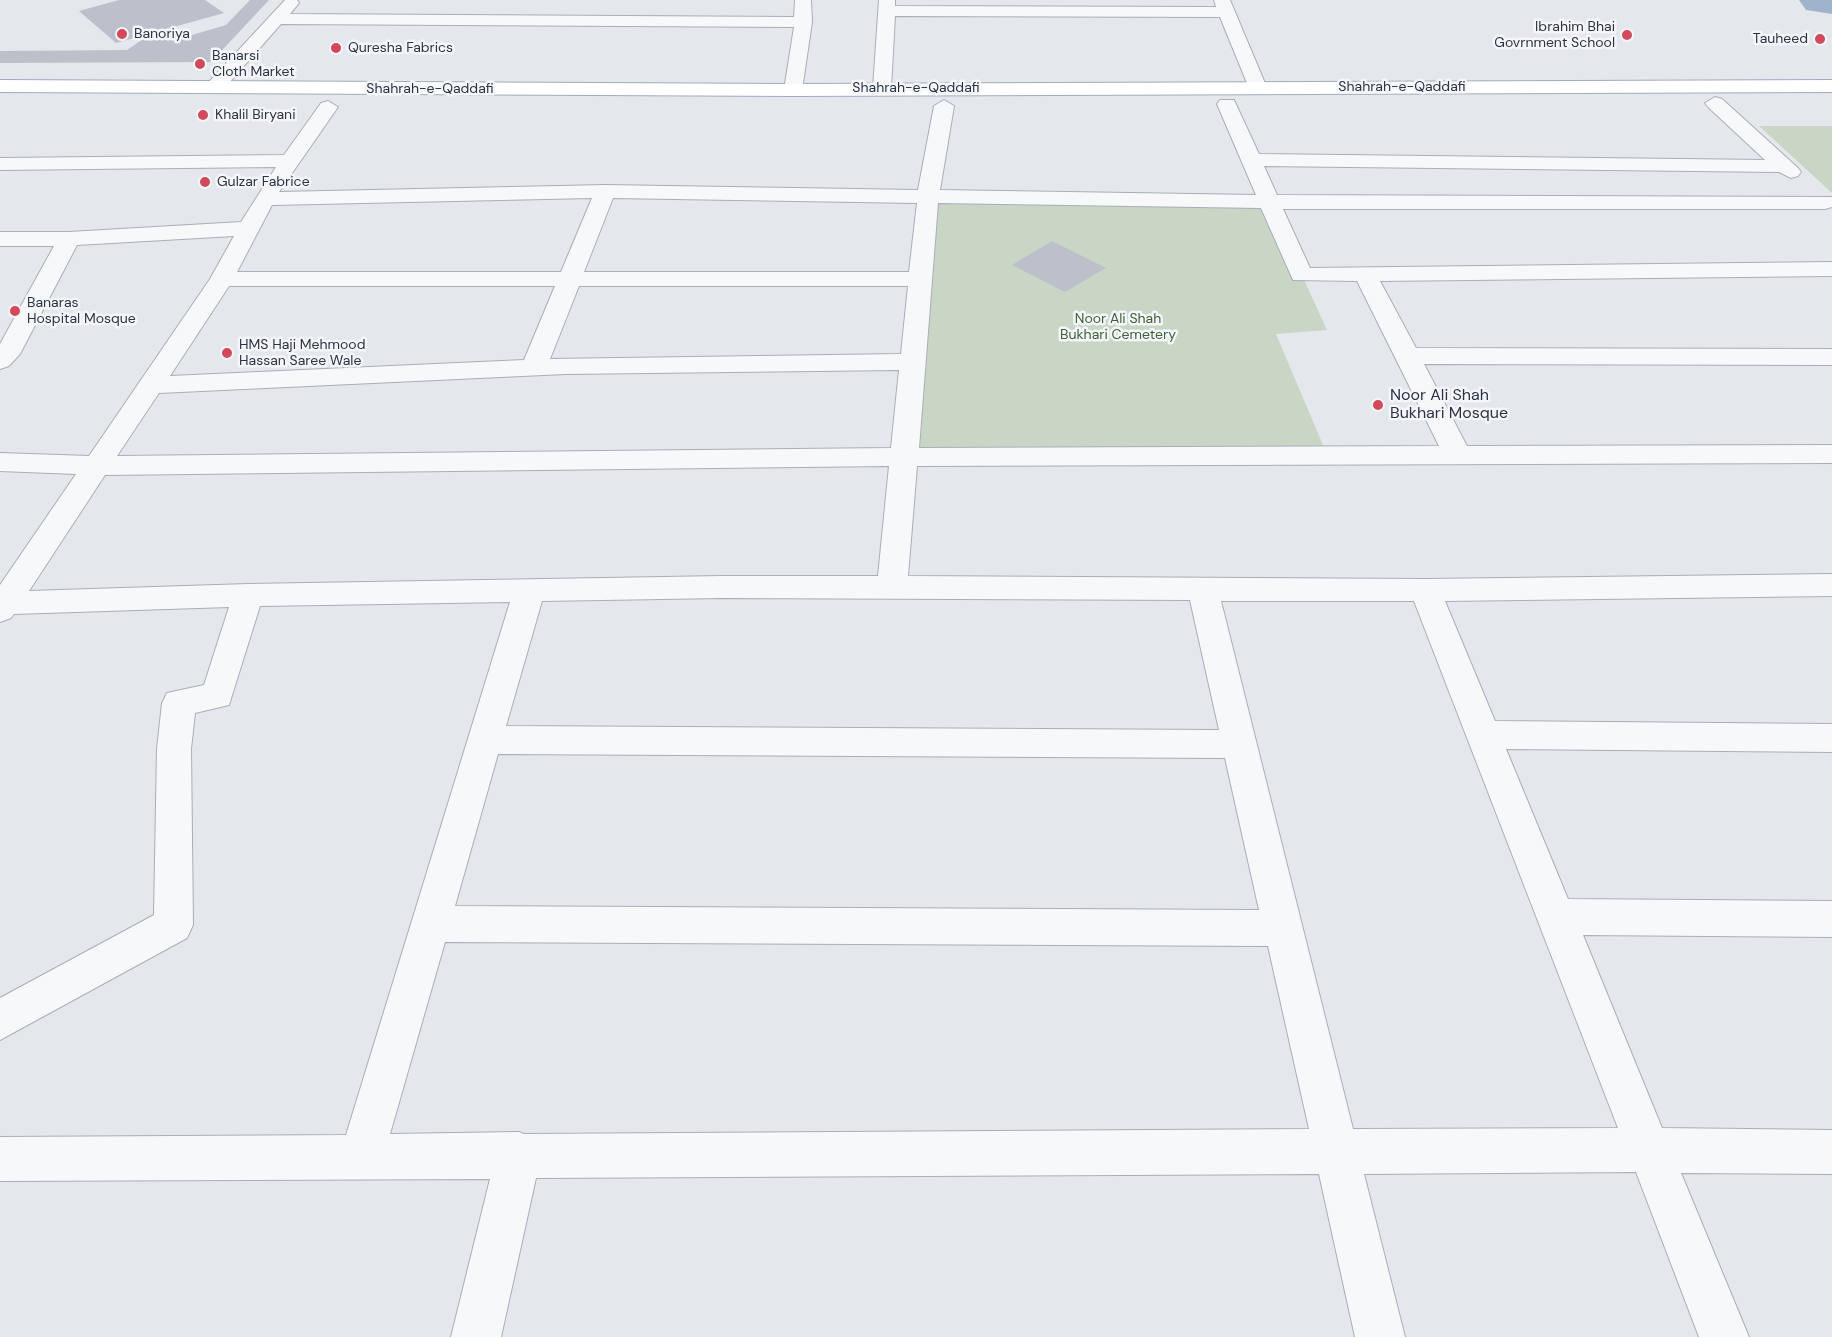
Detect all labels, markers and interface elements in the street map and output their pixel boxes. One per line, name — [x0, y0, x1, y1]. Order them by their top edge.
place label: Ibrahim Bhai Govrnment School — [1494, 19, 1615, 51]
place label: Banoriya — [134, 26, 190, 42]
marker: Banoriya — [115, 27, 129, 41]
marker: Ibrahim Bhai Govrnment School — [1620, 28, 1634, 42]
place label: Tauheed — [1753, 31, 1808, 47]
marker: Tauheed — [1813, 32, 1827, 46]
place label: Quresha Fabrics — [348, 40, 453, 56]
marker: Quresha Fabrics — [329, 41, 343, 55]
place label: Banarsi Cloth Market — [212, 48, 295, 80]
marker: Banarsi Cloth Market — [193, 57, 207, 71]
street label: Shahrah-e-Qaddafi — [1338, 79, 1466, 95]
street label: Shahrah-e-Qaddafi — [852, 80, 980, 96]
street label: Shahrah-e-Qaddafi — [366, 81, 494, 97]
place label: Khalil Biryani — [215, 107, 296, 123]
marker: Khalil Biryani — [196, 108, 210, 122]
place label: Gulzar Fabrice — [217, 174, 310, 190]
marker: Gulzar Fabrice — [198, 175, 212, 189]
place label: Banaras Hospital Mosque — [27, 295, 136, 328]
marker: Banaras Hospital Mosque — [8, 304, 22, 318]
park label: Noor Ali Shah Bukhari Cemetery — [1060, 311, 1176, 344]
place label: HMS Haji Mehmood Hassan Saree Wale — [239, 337, 365, 370]
marker: HMS Haji Mehmood Hassan Saree Wale — [220, 346, 234, 360]
place label: Noor Ali Shah Bukhari Mosque — [1390, 386, 1508, 424]
marker: Noor Ali Shah Bukhari Mosque — [1371, 398, 1385, 412]

